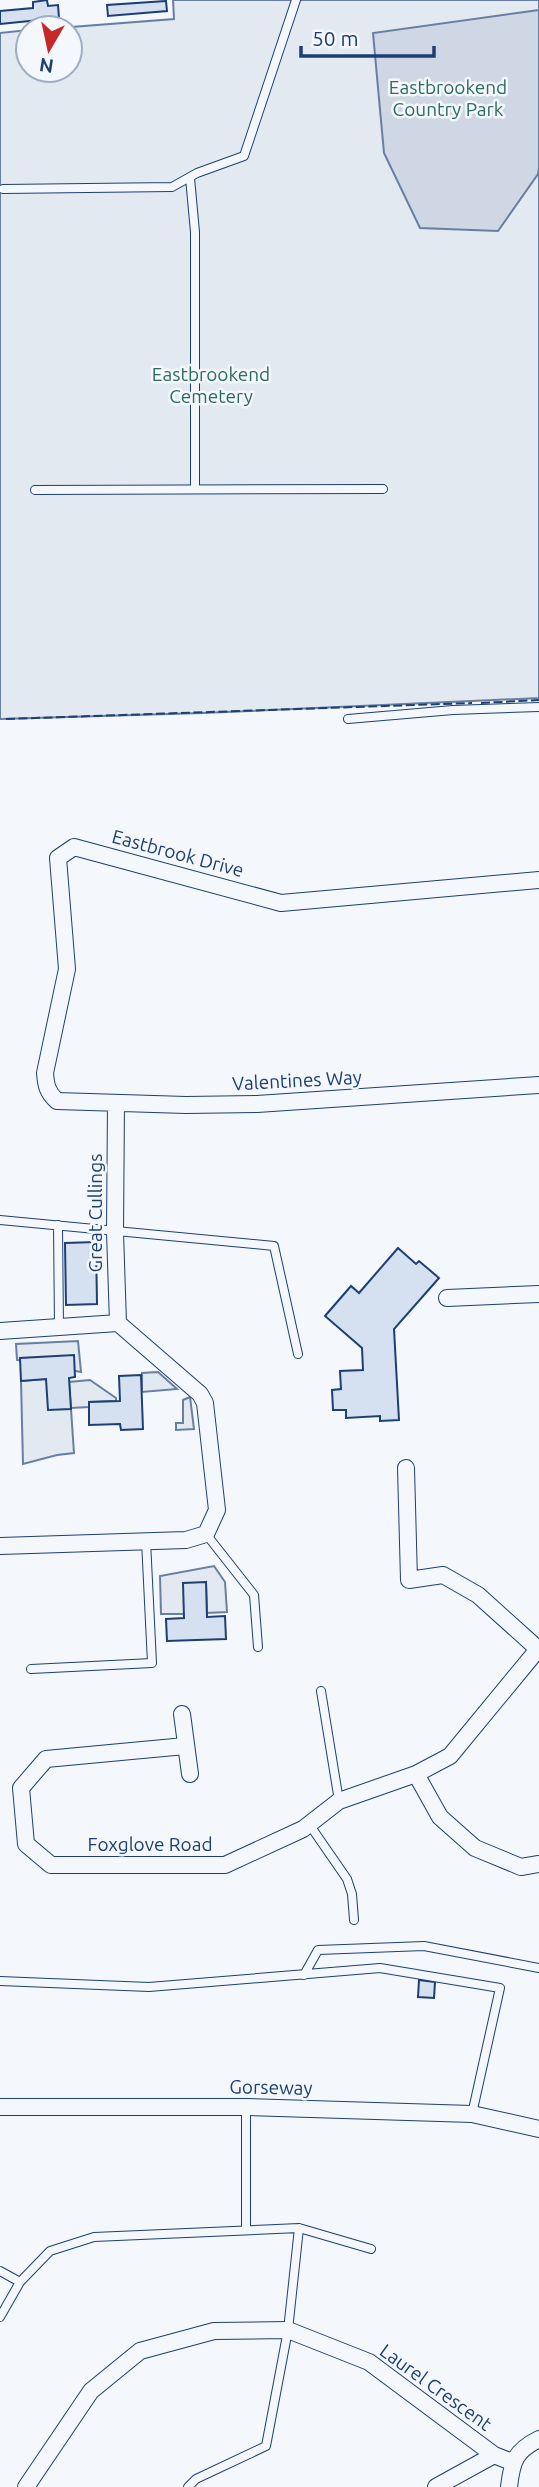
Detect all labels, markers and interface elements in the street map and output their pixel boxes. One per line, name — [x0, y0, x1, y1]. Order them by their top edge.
north arrow — [14, 14, 84, 84]
scale bar — [301, 14, 434, 58]
text: 50 m — [312, 26, 359, 50]
text: N — [38, 54, 55, 78]
park label: Eastbrookend Country Park — [389, 76, 507, 120]
park label: Eastbrookend Cemetery — [152, 363, 270, 407]
street label: Eastbrook Drive — [110, 825, 246, 881]
street label: Valentines Way — [232, 1066, 362, 1094]
street label: Great Cullings — [84, 1154, 106, 1272]
street label: Foxglove Road — [87, 1833, 213, 1855]
street label: Gorseway — [229, 2075, 313, 2099]
street label: Laurel Crescent — [376, 2339, 496, 2435]

